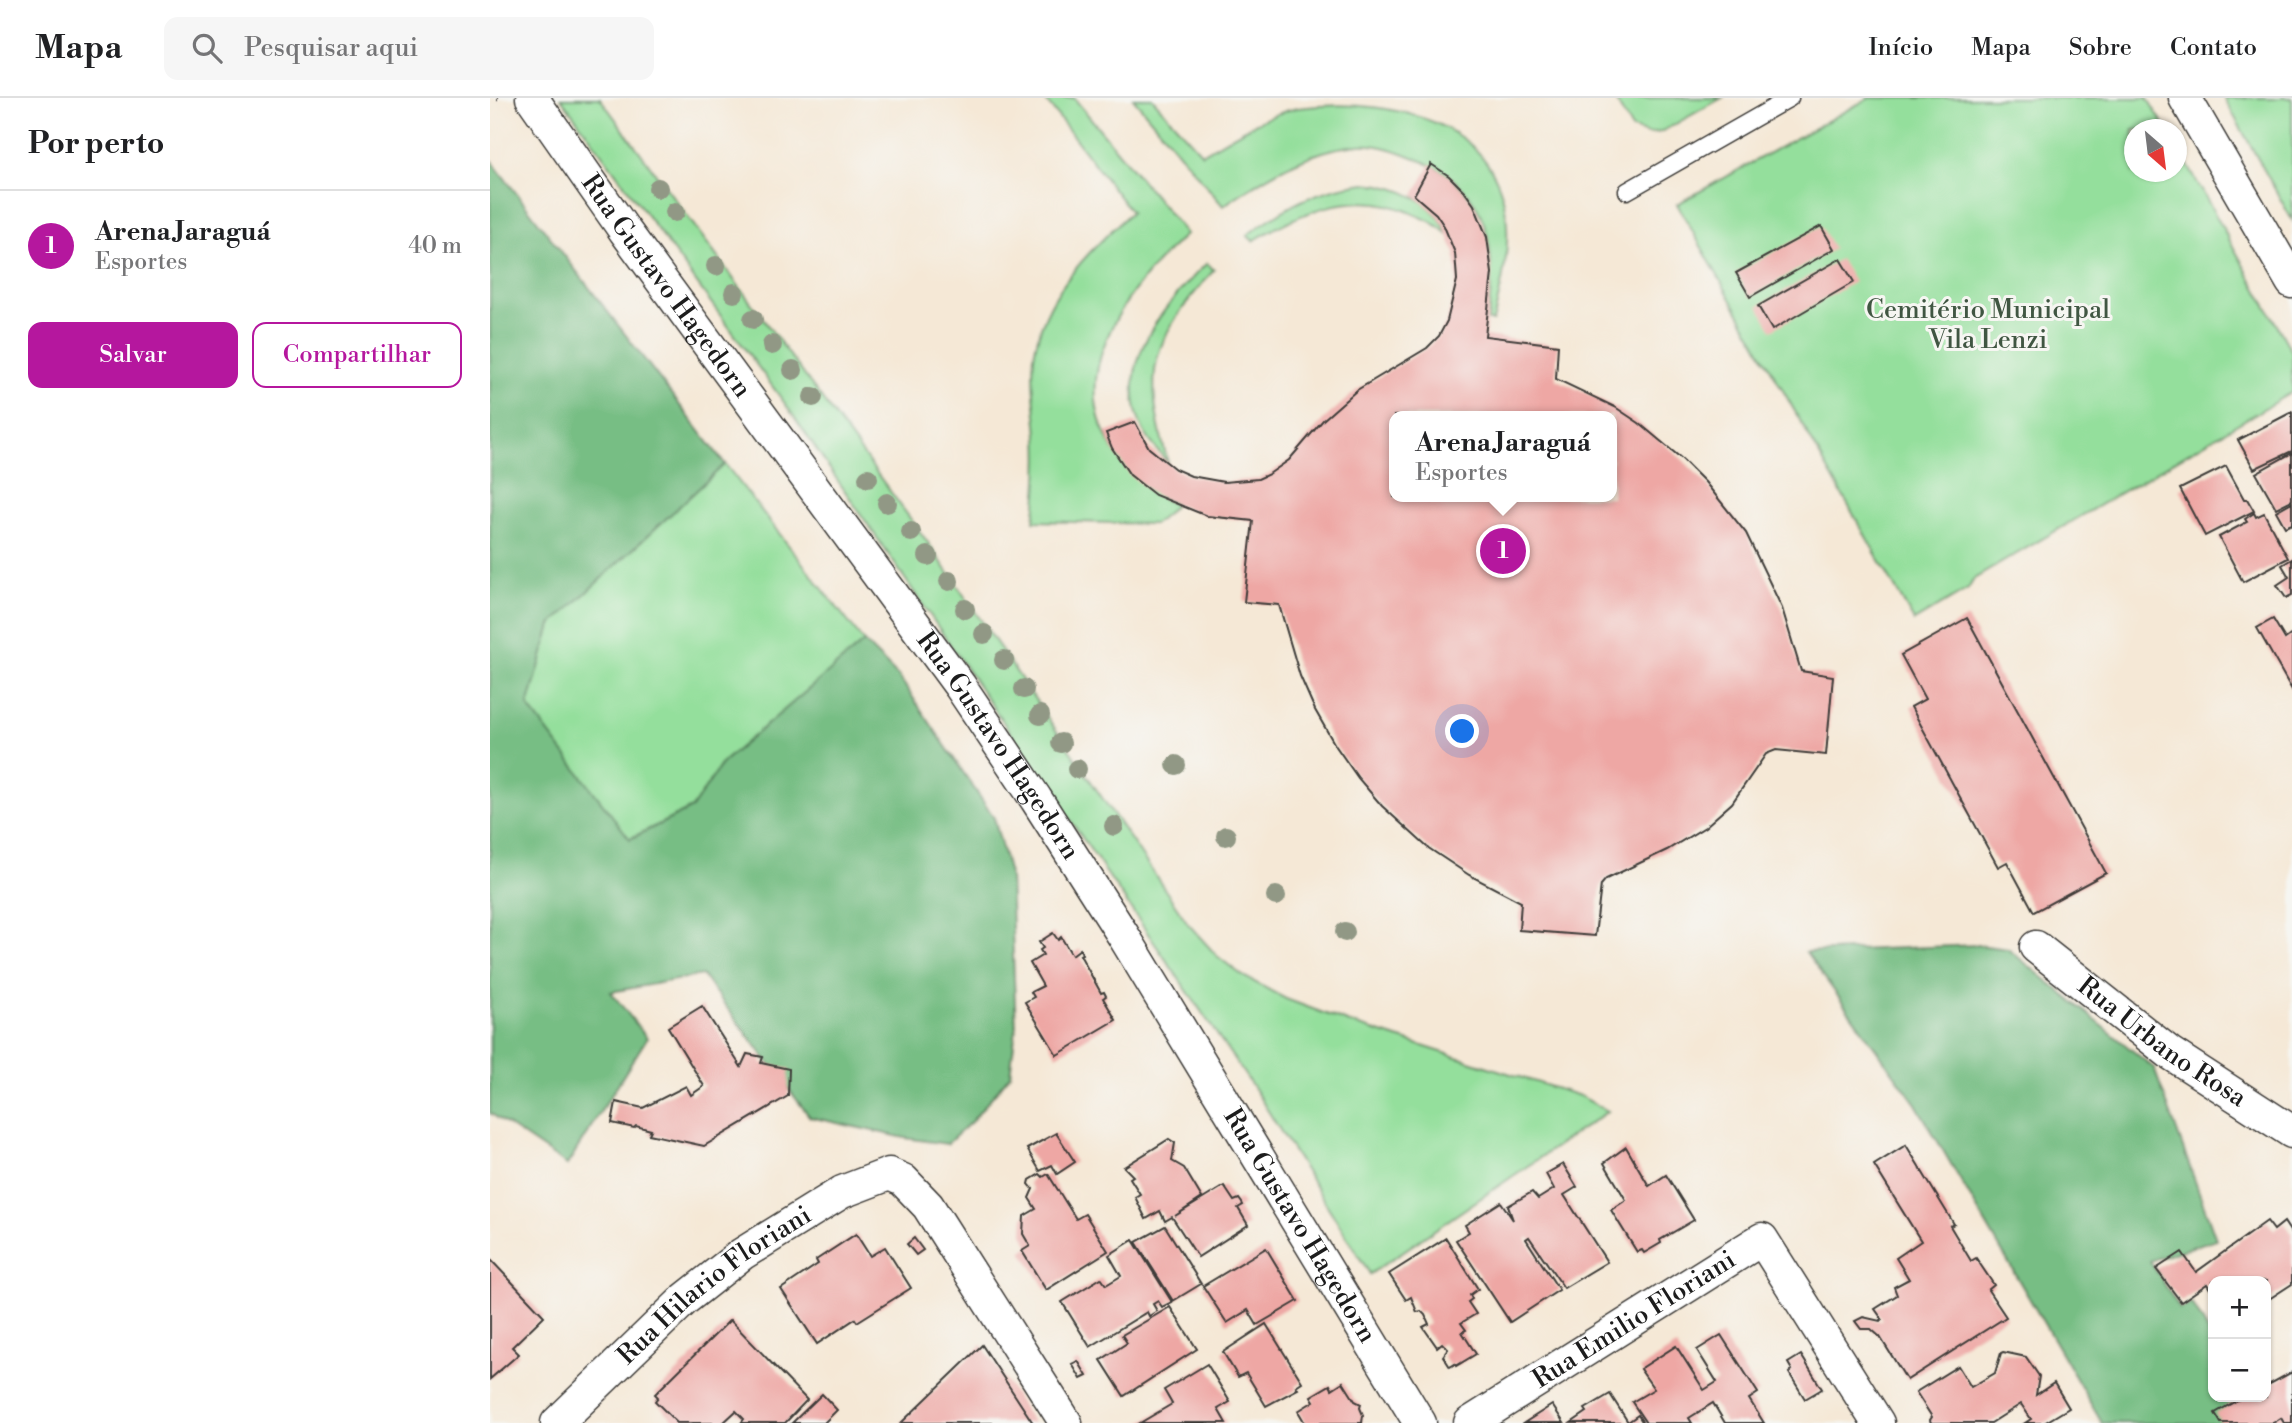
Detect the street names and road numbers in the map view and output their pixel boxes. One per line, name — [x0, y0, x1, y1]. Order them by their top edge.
street label: Rua Gustavo Hagedorn — [574, 168, 758, 404]
street label: Rua Gustavo Hagedorn — [909, 625, 1087, 866]
street label: Rua Urbano Rosa — [2071, 970, 2253, 1115]
street label: Rua Gustavo Hagedorn — [1216, 1102, 1383, 1349]
street label: Rua Hilario Floriani — [611, 1199, 817, 1372]
street label: Rua Emilio Floriani — [1527, 1244, 1742, 1395]

